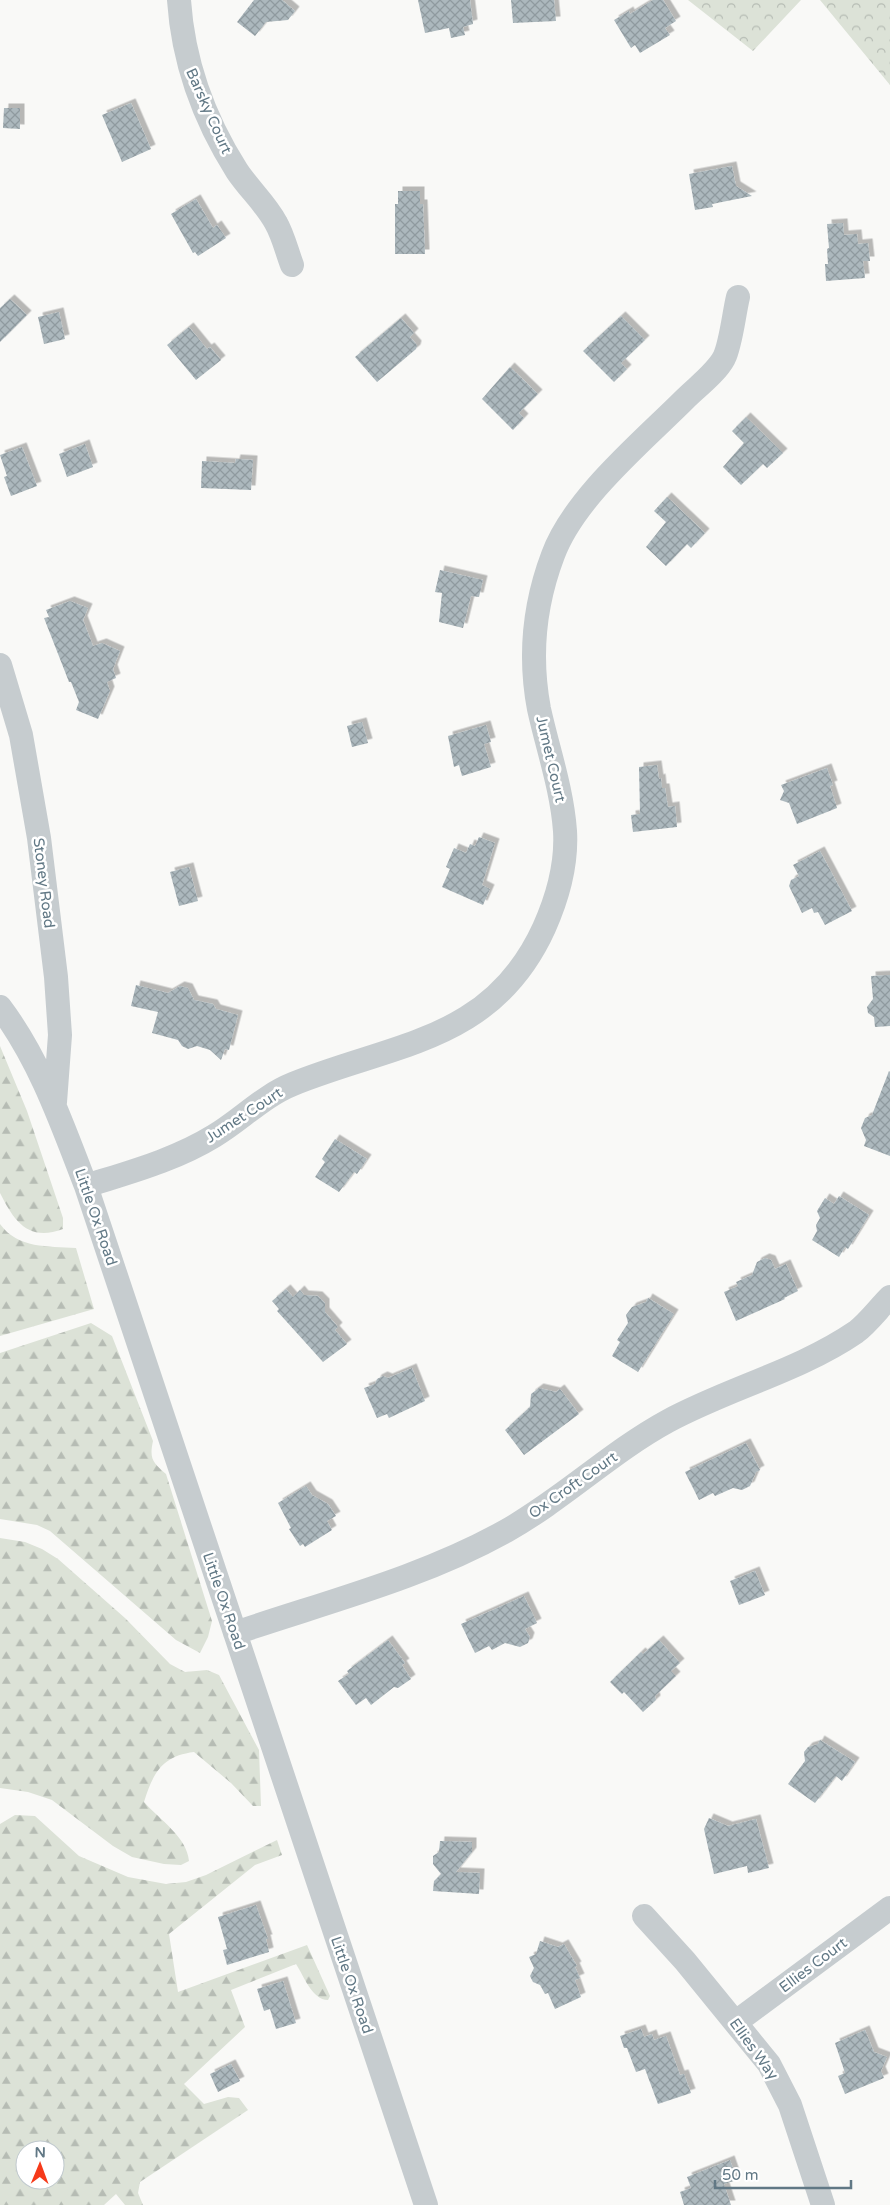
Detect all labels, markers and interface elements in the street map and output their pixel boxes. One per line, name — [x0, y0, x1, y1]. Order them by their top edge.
street label: Barsky Court — [182, 65, 236, 157]
street label: Jumet Court — [532, 714, 570, 804]
street label: Stoney Road — [30, 837, 58, 929]
street label: Jumet Court — [202, 1083, 286, 1146]
street label: Little Ox Road — [71, 1166, 121, 1268]
street label: Ox Croft Court — [525, 1448, 621, 1522]
street label: Little Ox Road — [199, 1550, 249, 1652]
street label: Ellies Court — [776, 1933, 851, 1996]
street label: Little Ox Road — [327, 1934, 377, 2036]
street label: Ellies Way — [726, 2015, 782, 2083]
north arrow — [15, 2140, 65, 2190]
text: N — [34, 2144, 46, 2161]
scale bar — [715, 2158, 851, 2190]
text: 50 m — [722, 2166, 759, 2184]

